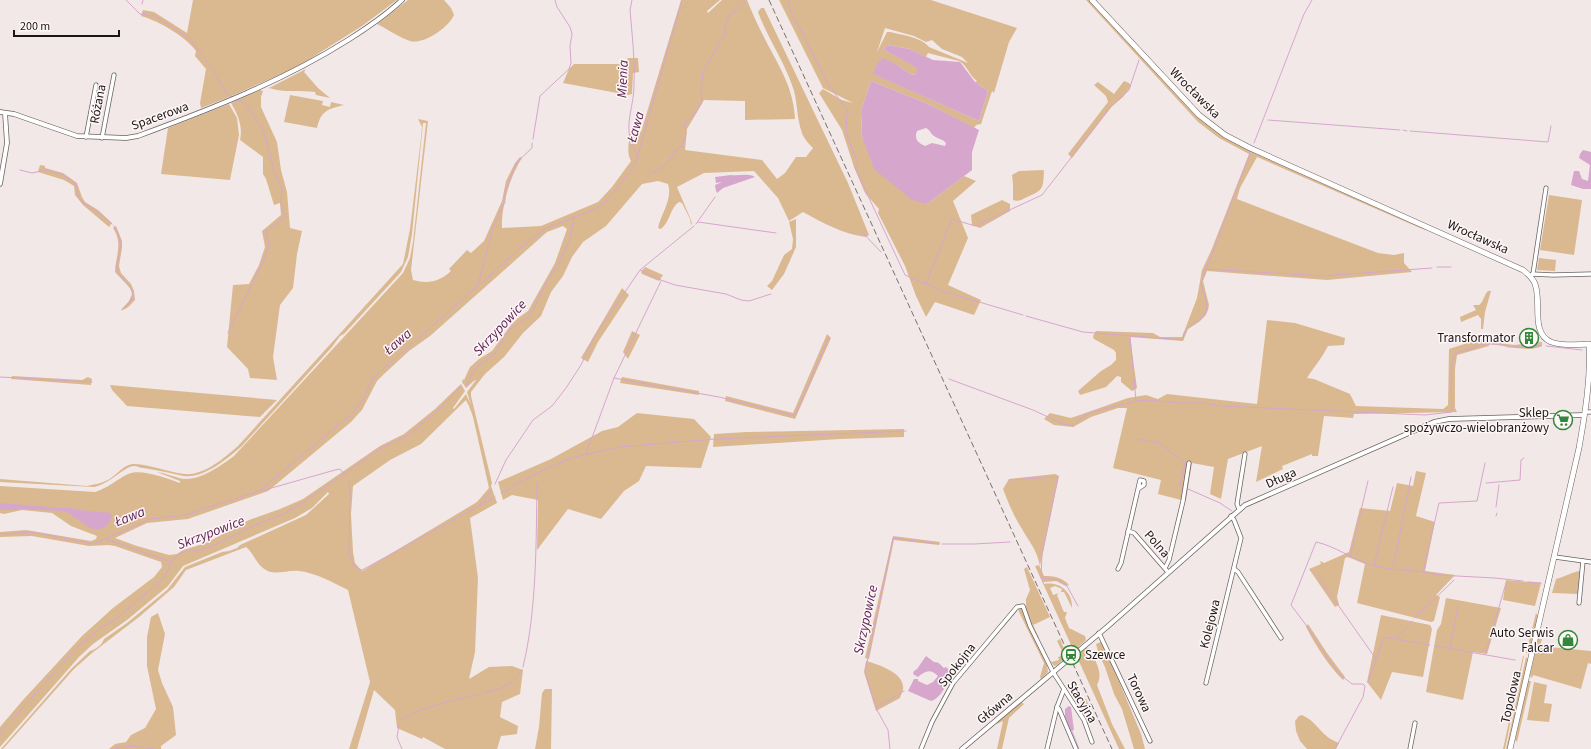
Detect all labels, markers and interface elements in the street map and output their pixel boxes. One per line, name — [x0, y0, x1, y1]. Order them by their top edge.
scale bar — [14, 12, 119, 38]
text: 200 m — [20, 18, 50, 35]
water label: Mienia — [612, 59, 634, 98]
street label: Wrocławska — [1165, 63, 1225, 123]
street label: Różana — [85, 83, 111, 125]
street label: Spacerowa — [129, 97, 191, 135]
water label: Ława — [622, 109, 650, 146]
street label: Wrocławska — [1444, 215, 1512, 259]
water label: Skrzypowice — [469, 295, 532, 361]
water label: Ława — [379, 324, 417, 360]
building icon: Transformator — [1518, 327, 1540, 349]
place label: Transformator — [1437, 329, 1515, 347]
place label: Sklep spożywczo-wielobranżowy — [1404, 404, 1549, 437]
supermarket icon: Sklep spożywczo-wielobranżowy — [1552, 409, 1574, 431]
street label: Długa — [1263, 463, 1299, 493]
water label: Ława — [111, 502, 149, 533]
water label: Skrzypowice — [174, 511, 248, 555]
street label: Polna — [1140, 526, 1174, 562]
water label: Skrzypowice — [849, 583, 883, 657]
street label: Kolejowa — [1195, 597, 1225, 651]
place label: Auto Serwis Falcar — [1490, 624, 1555, 657]
shop icon: Auto Serwis Falcar — [1557, 629, 1579, 651]
street label: Spokojna — [934, 639, 980, 691]
station icon: Szewce — [1060, 644, 1082, 666]
place label: Szewce — [1085, 646, 1125, 664]
street label: Topolowa — [1496, 669, 1526, 725]
street label: Torowa — [1122, 671, 1156, 715]
street label: Stacyjna — [1062, 678, 1102, 726]
street label: Główna — [973, 688, 1017, 728]

